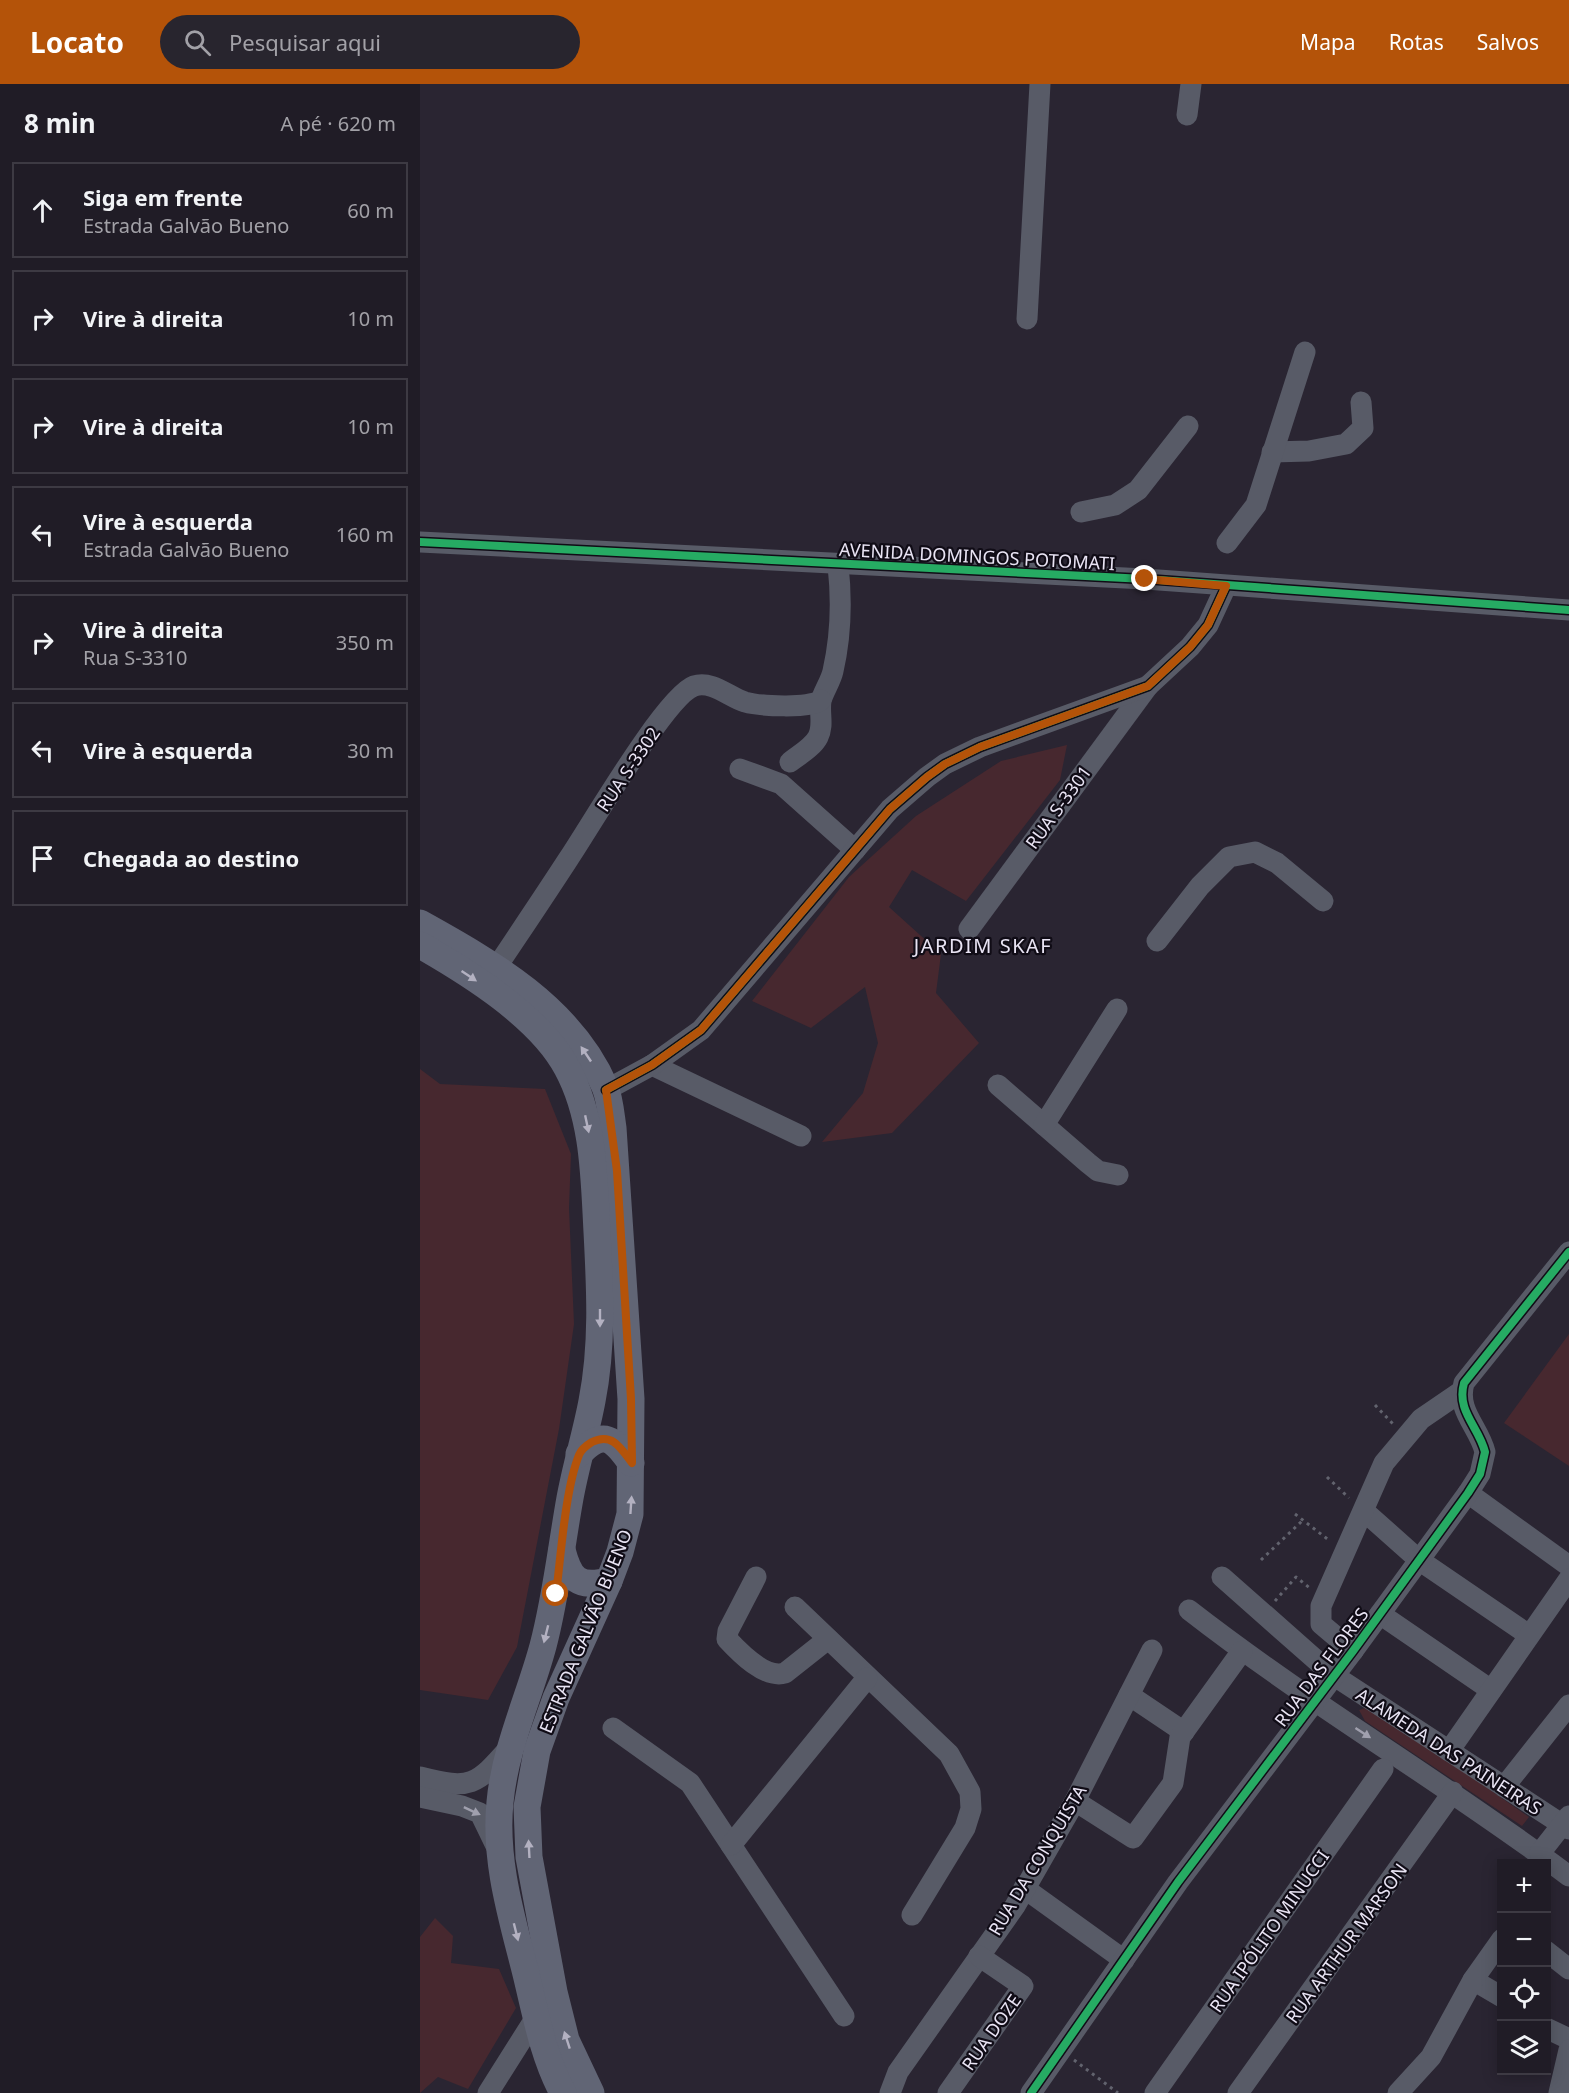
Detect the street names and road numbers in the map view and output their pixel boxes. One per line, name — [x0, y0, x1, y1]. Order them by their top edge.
street label: AVENIDA DOMINGOS POTOMATI — [838, 537, 1116, 575]
street label: RUA S-3302 — [591, 722, 665, 816]
street label: RUA S-3301 — [1020, 761, 1096, 853]
street label: ESTRADA GALVÃO BUENO — [533, 1526, 637, 1736]
street label: RUA DAS FLORES — [1268, 1603, 1374, 1731]
street label: ALAMEDA DAS PAINEIRAS — [1352, 1682, 1546, 1820]
street label: RUA DA CONQUISTA — [983, 1780, 1092, 1940]
street label: RUA IPÓLITO MINUCCI — [1204, 1845, 1334, 2017]
street label: RUA ARTHUR MARSON — [1280, 1858, 1412, 2028]
street label: RUA DOZE — [956, 1989, 1026, 2075]

